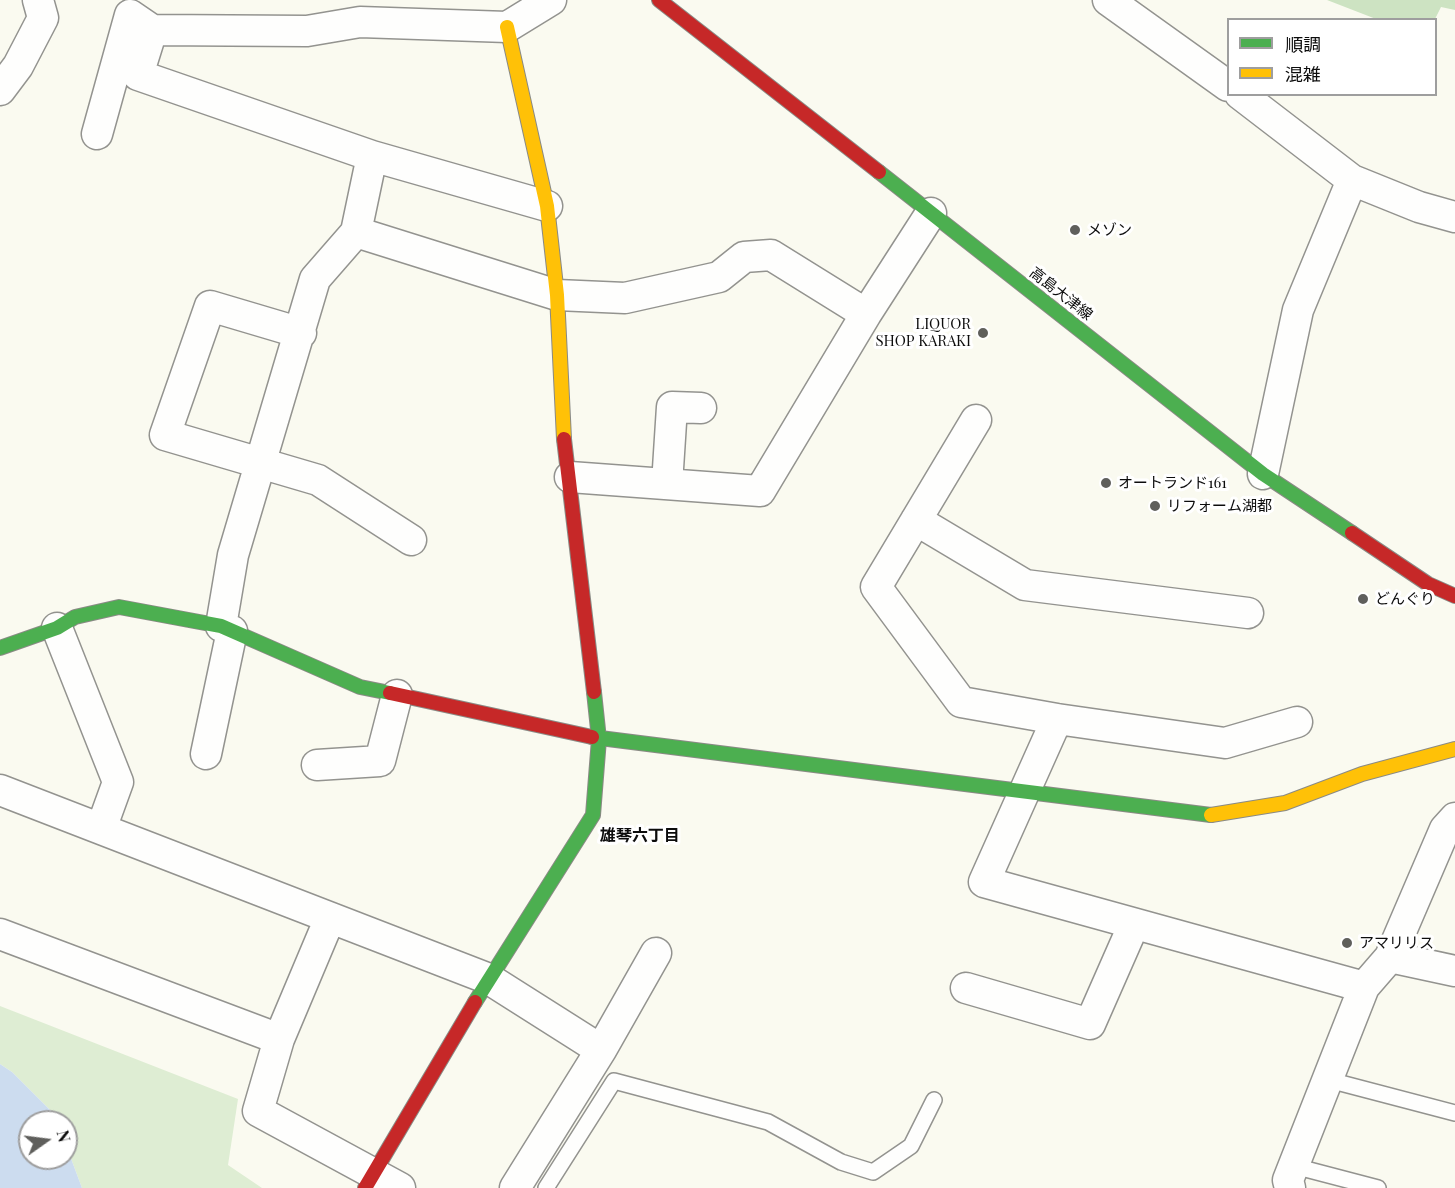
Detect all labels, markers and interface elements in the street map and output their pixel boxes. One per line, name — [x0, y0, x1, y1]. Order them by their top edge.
legend — [1227, 18, 1437, 96]
text: 順調 — [1285, 32, 1321, 56]
text: 混雑 — [1285, 62, 1321, 86]
place label: メゾン — [1087, 221, 1132, 239]
marker: メゾン — [1068, 223, 1082, 237]
street label: 高島大津線 — [1026, 264, 1096, 324]
place label: LIQUOR SHOP KARAKI — [875, 315, 971, 350]
marker: LIQUOR SHOP KARAKI — [976, 326, 990, 340]
place label: オートランド161 — [1118, 474, 1227, 492]
marker: オートランド161 — [1099, 476, 1113, 490]
place label: リフォーム湖都 — [1167, 497, 1272, 515]
marker: リフォーム湖都 — [1148, 499, 1162, 513]
place label: どんぐり — [1375, 590, 1435, 608]
marker: どんぐり — [1356, 592, 1370, 606]
district label: 雄琴六丁目 — [600, 826, 680, 846]
place label: アマリリス — [1359, 934, 1434, 952]
marker: アマリリス — [1340, 936, 1354, 950]
north arrow — [18, 1110, 78, 1170]
text: N — [52, 1128, 76, 1144]

